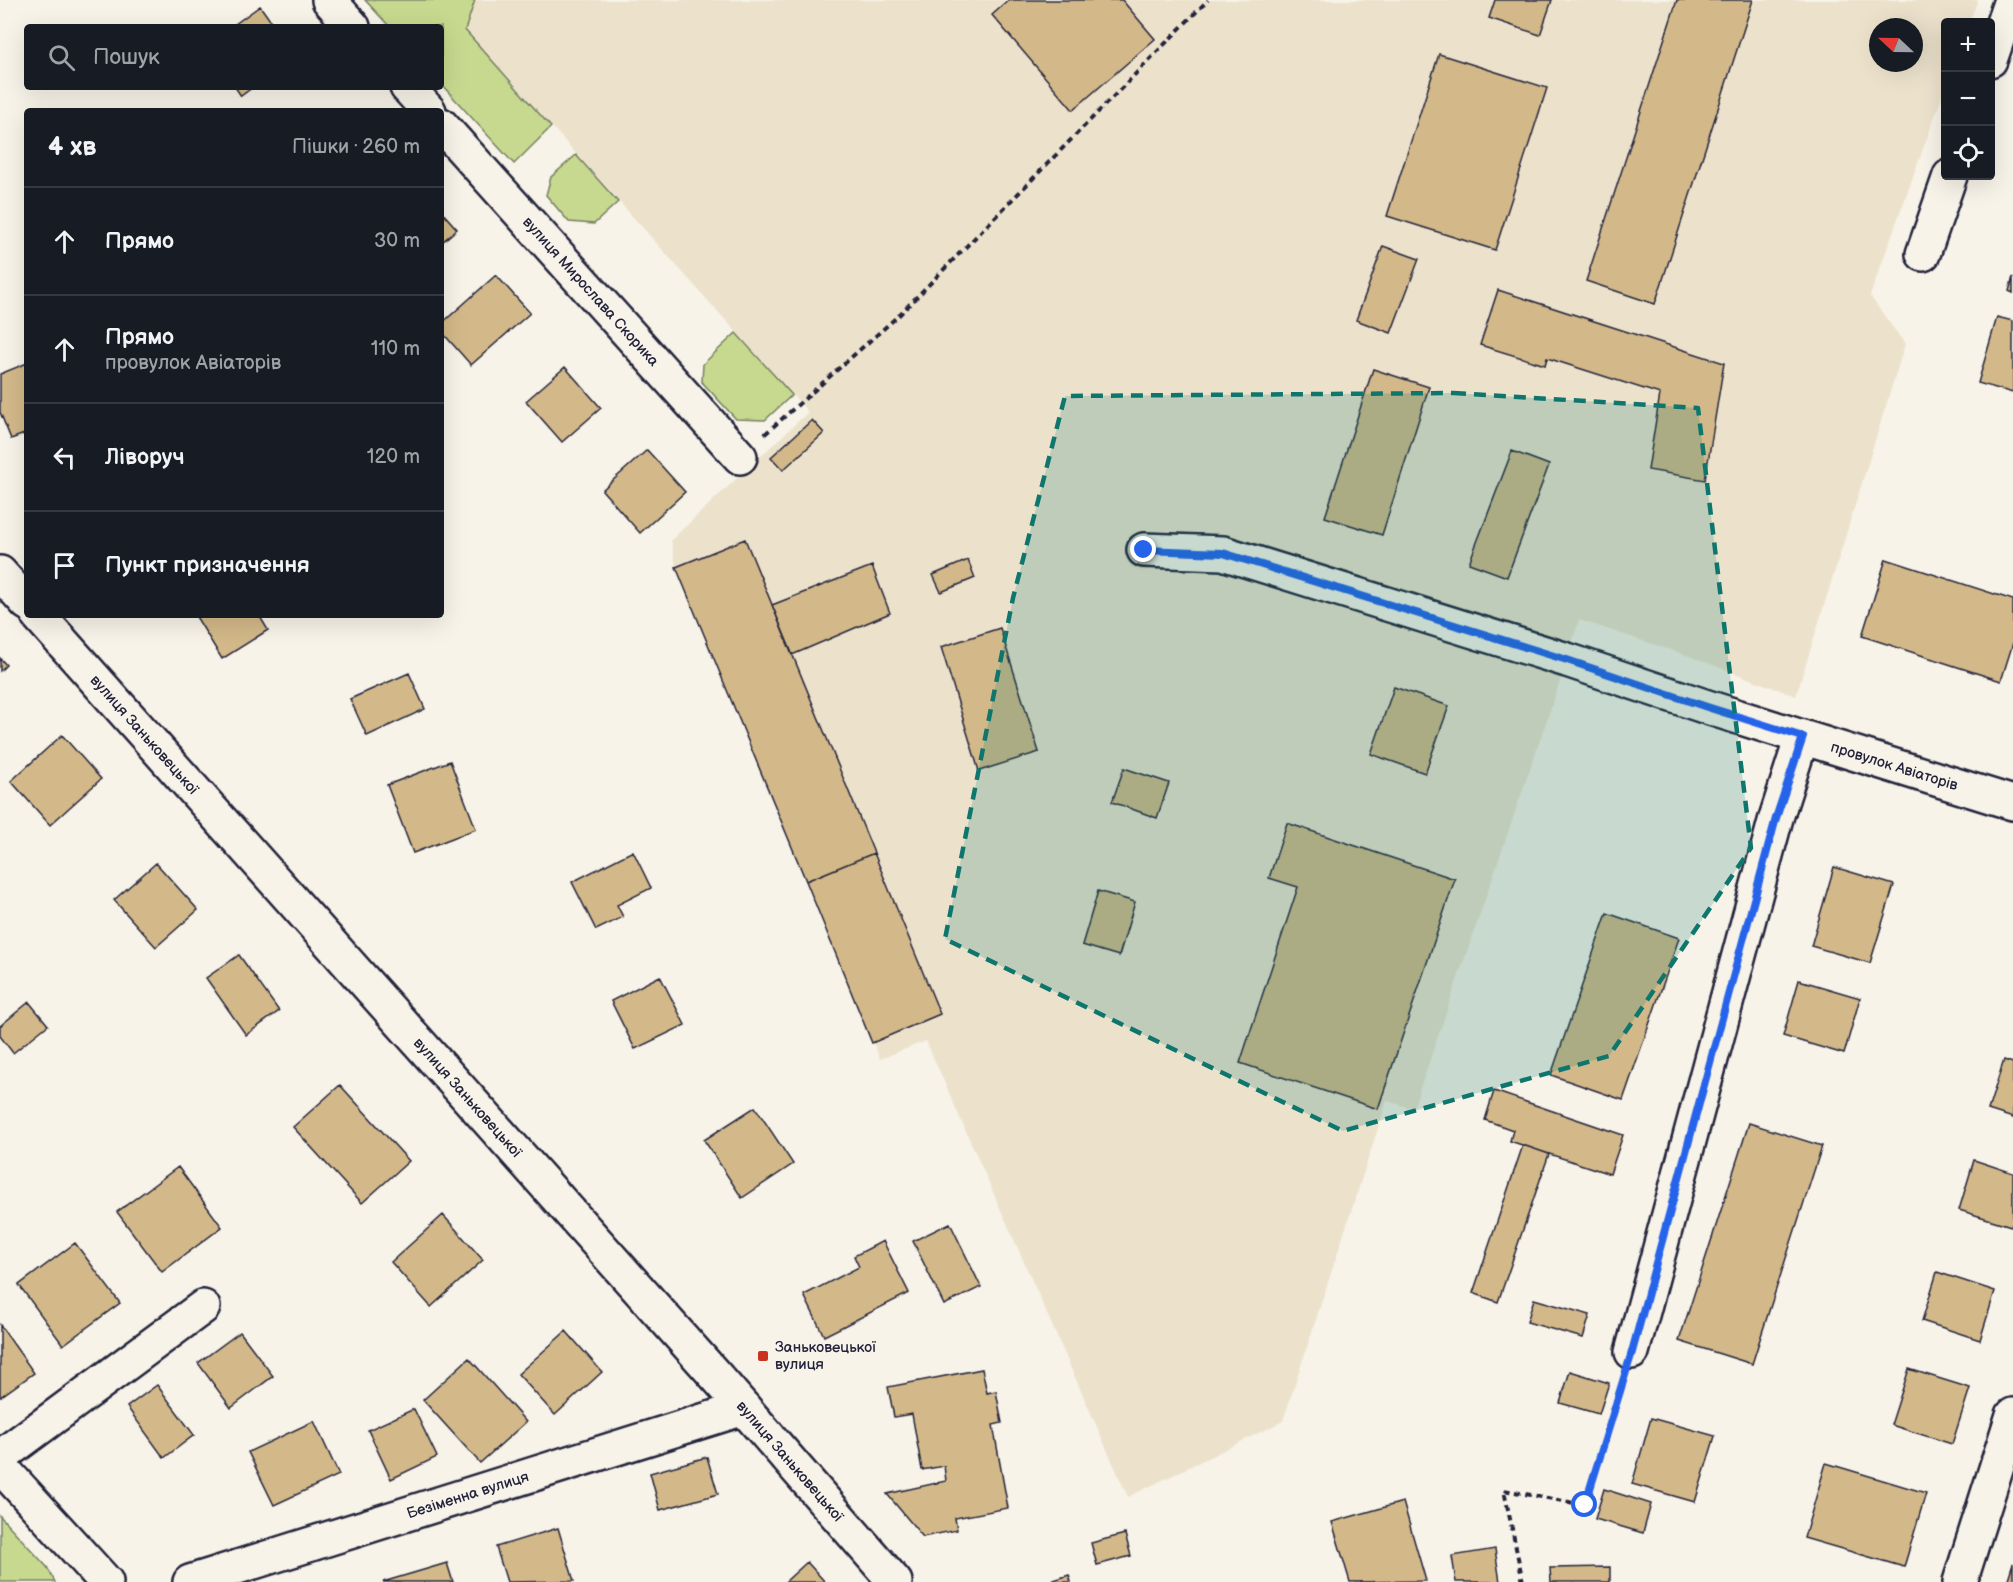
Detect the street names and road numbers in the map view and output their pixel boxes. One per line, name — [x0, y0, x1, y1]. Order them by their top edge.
street label: вулиця Мирослава Скорика — [519, 213, 663, 370]
street label: вулиця Заньковецької — [86, 671, 203, 799]
street label: провулок Авіаторів — [1828, 737, 1961, 795]
street label: вулиця Заньковецької — [409, 1034, 526, 1161]
street label: вулиця Заньковецької — [732, 1397, 848, 1526]
street label: Безіменна вулиця — [404, 1467, 531, 1523]

